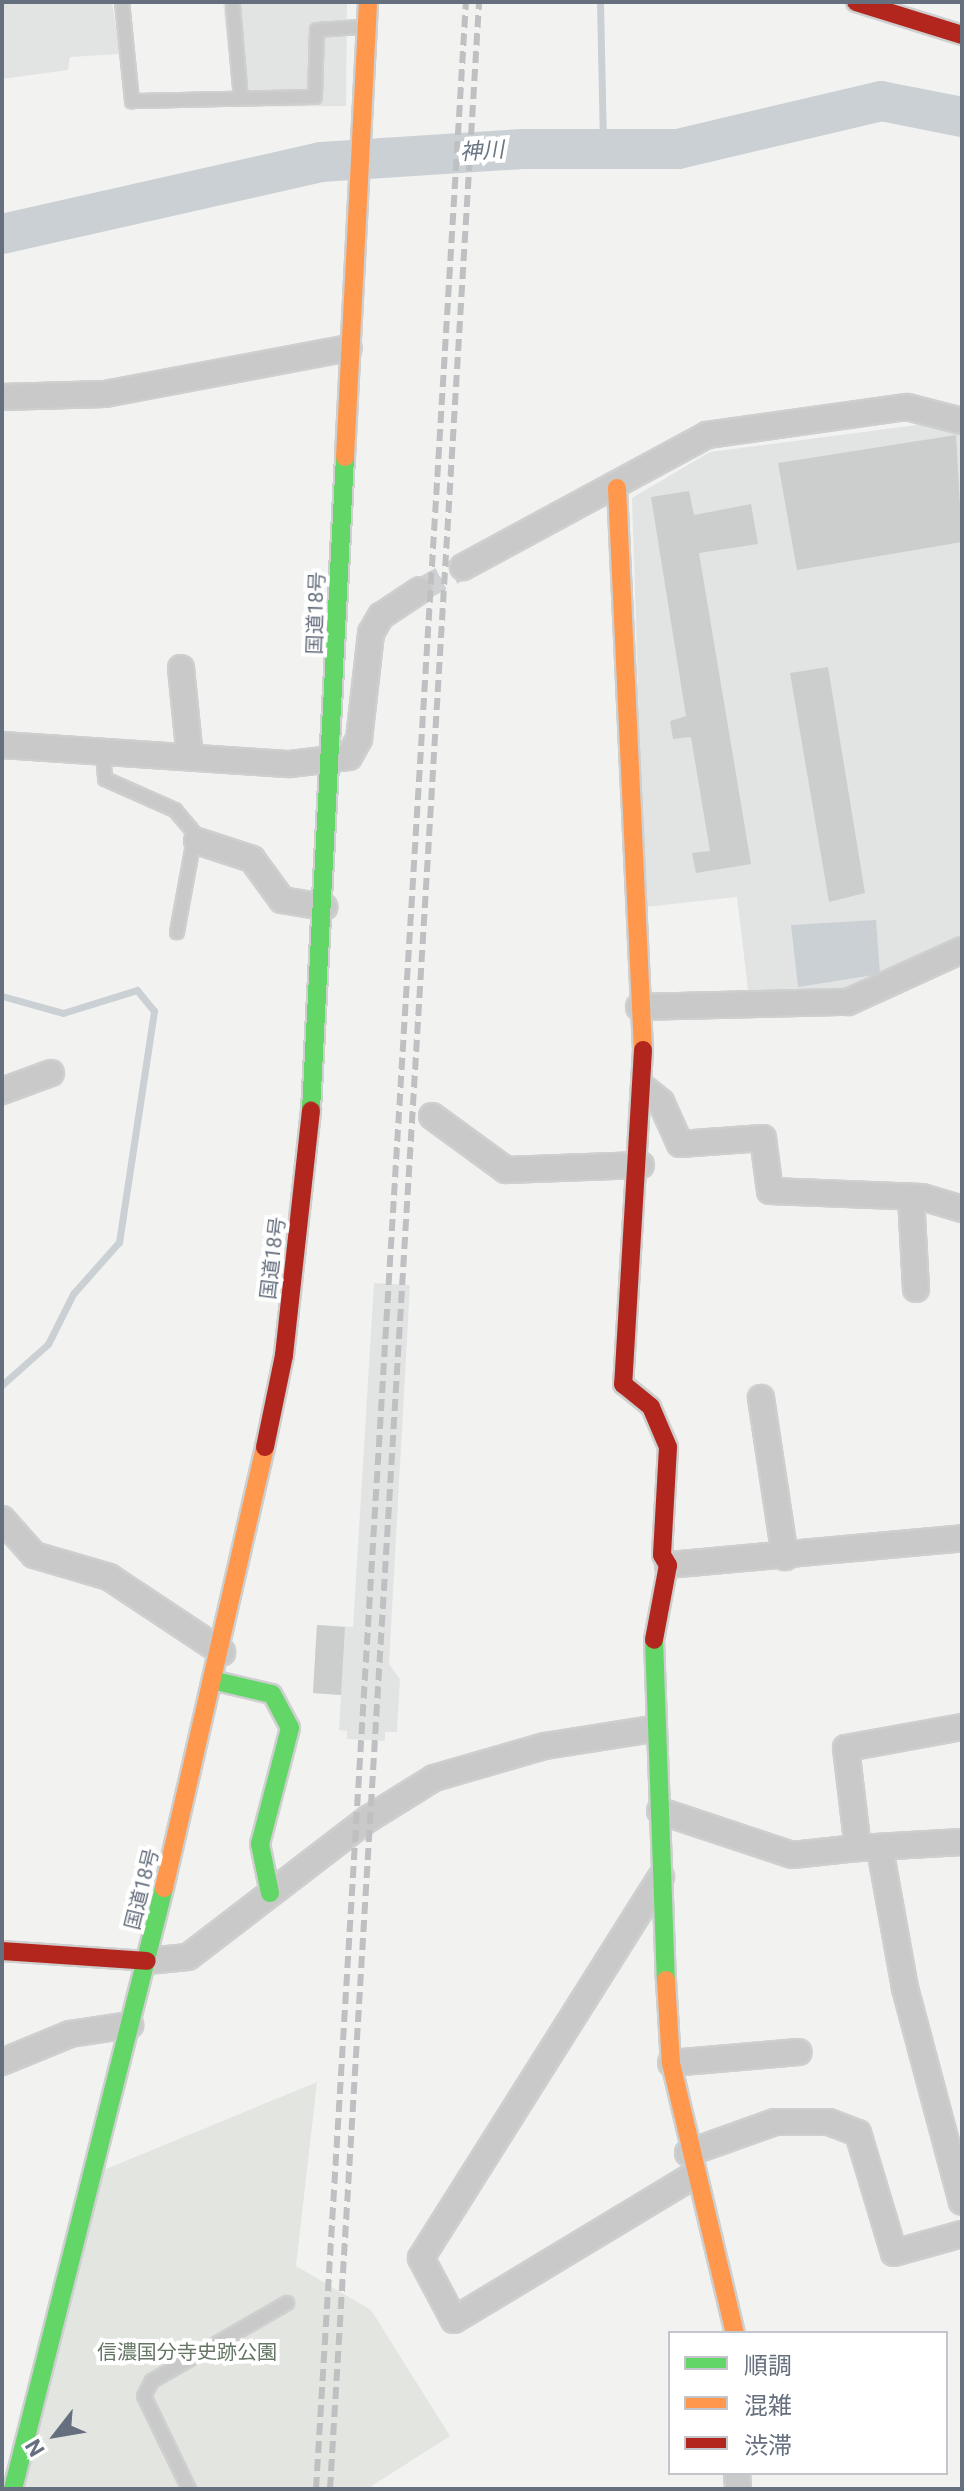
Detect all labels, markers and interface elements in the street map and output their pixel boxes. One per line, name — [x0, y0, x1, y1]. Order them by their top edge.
water label: 神川 — [459, 136, 505, 166]
street label: 国道18号 — [303, 571, 329, 655]
street label: 国道18号 — [256, 1216, 290, 1300]
street label: 国道18号 — [120, 1846, 164, 1932]
legend — [668, 2331, 948, 2475]
park label: 信濃国分寺史跡公園 — [97, 2340, 277, 2364]
text: 順調 — [744, 2352, 792, 2380]
text: 混雑 — [744, 2392, 792, 2420]
north arrow — [16, 2395, 96, 2475]
text: 渋滞 — [744, 2432, 792, 2460]
text: N — [20, 2435, 50, 2461]

